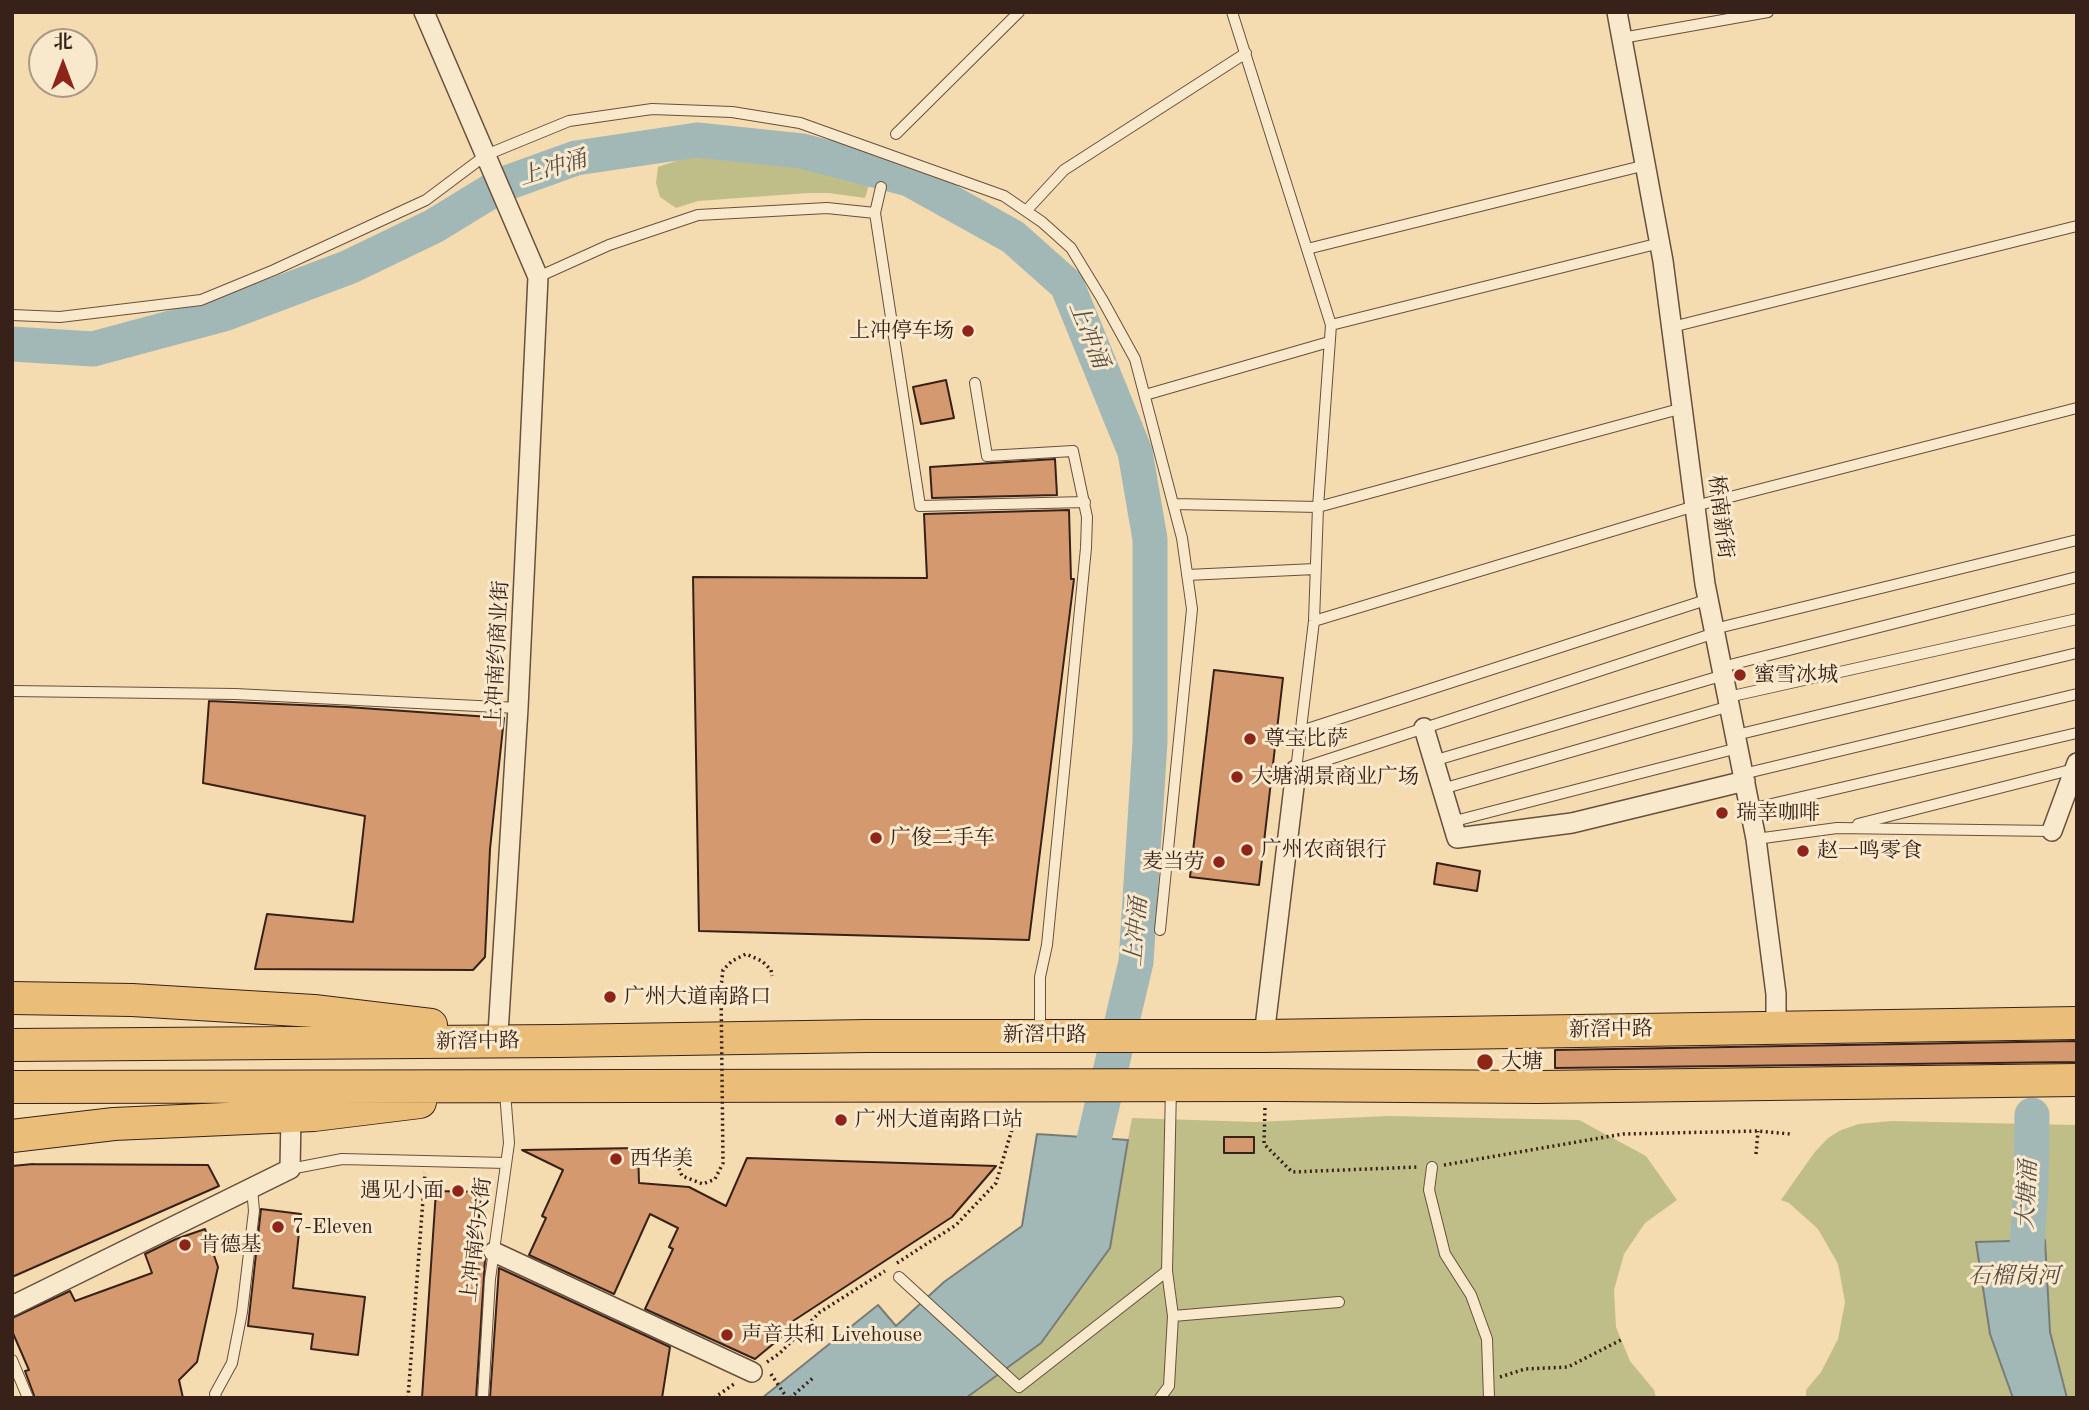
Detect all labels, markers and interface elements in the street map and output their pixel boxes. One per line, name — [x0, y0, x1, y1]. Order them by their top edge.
north arrow — [28, 28, 98, 98]
text: 北 — [53, 34, 73, 53]
water label: 上冲涌 — [516, 146, 590, 192]
water label: 上冲涌 — [1062, 298, 1114, 372]
place label: 上冲停车场 — [849, 318, 954, 344]
marker: 上冲停车场 — [960, 323, 976, 339]
street label: 桥南新街 — [1702, 474, 1738, 560]
street label: 上冲南约商业街 — [482, 580, 514, 728]
place label: 蜜雪冰城 — [1754, 662, 1838, 688]
marker: 蜜雪冰城 — [1732, 667, 1748, 683]
place label: 尊宝比萨 — [1264, 726, 1348, 752]
marker: 尊宝比萨 — [1242, 731, 1258, 747]
place label: 大塘湖景商业广场 — [1251, 764, 1419, 790]
marker: 大塘湖景商业广场 — [1229, 769, 1245, 785]
place label: 瑞幸咖啡 — [1736, 800, 1820, 826]
marker: 瑞幸咖啡 — [1714, 805, 1730, 821]
place label: 广俊二手车 — [890, 825, 995, 851]
marker: 广俊二手车 — [868, 830, 884, 846]
place label: 广州农商银行 — [1261, 837, 1387, 863]
place label: 赵一鸣零食 — [1817, 838, 1922, 864]
marker: 广州农商银行 — [1239, 842, 1255, 858]
marker: 赵一鸣零食 — [1795, 843, 1811, 859]
place label: 麦当劳 — [1142, 849, 1205, 875]
marker: 麦当劳 — [1211, 854, 1227, 870]
water label: 上冲涌 — [1120, 896, 1154, 968]
place label: 广州大道南路口 — [624, 984, 771, 1010]
marker: 广州大道南路口 — [602, 989, 618, 1005]
street label: 新滘中路 — [1569, 1017, 1653, 1043]
street label: 新滘中路 — [1003, 1022, 1087, 1048]
street label: 新滘中路 — [436, 1029, 520, 1055]
place label: 大塘 — [1501, 1049, 1543, 1075]
marker: 大塘 — [1475, 1052, 1495, 1072]
place label: 广州大道南路口站 — [855, 1107, 1023, 1133]
marker: 广州大道南路口站 — [833, 1112, 849, 1128]
place label: 西华美 — [630, 1146, 693, 1172]
marker: 西华美 — [608, 1151, 624, 1167]
water label: 大塘涌 — [2012, 1160, 2044, 1230]
street label: 上冲南约大街 — [457, 1176, 497, 1304]
place label: 遇见小面 — [360, 1178, 444, 1204]
marker: 遇见小面 — [450, 1183, 466, 1199]
place label: 7-Eleven — [292, 1214, 373, 1240]
marker: 7-Eleven — [270, 1219, 286, 1235]
place label: 肯德基 — [199, 1232, 262, 1258]
marker: 肯德基 — [177, 1237, 193, 1253]
water label: 石榴岗河 — [1968, 1263, 2060, 1291]
place label: 声音共和 Livehouse — [741, 1322, 922, 1348]
marker: 声音共和 Livehouse — [719, 1327, 735, 1343]

